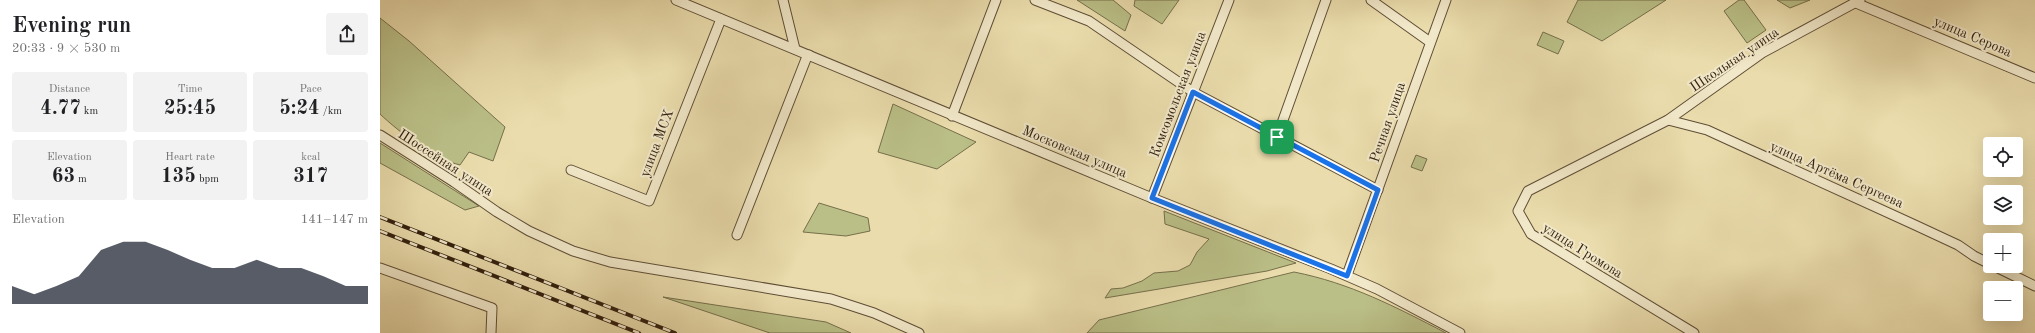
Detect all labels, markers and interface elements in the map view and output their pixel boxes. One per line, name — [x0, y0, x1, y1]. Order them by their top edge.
button: share — [326, 13, 368, 55]
street label: улица Серова — [1931, 14, 2014, 60]
text: Evening run — [12, 15, 131, 37]
street label: Школьная улица — [1688, 25, 1782, 95]
street label: Комсомольская улица — [1147, 29, 1208, 159]
text: 20:33 · 9 × 530 m — [12, 42, 120, 55]
street label: Речная улица — [1368, 80, 1408, 164]
text: Distance — [49, 84, 90, 95]
text: Time — [178, 84, 202, 95]
text: Pace — [300, 84, 322, 95]
text: 4.77 — [40, 99, 81, 119]
text: 25:45 — [164, 99, 216, 119]
text: 5:24 — [279, 99, 320, 119]
text: km — [81, 106, 98, 117]
text: /km — [320, 106, 342, 117]
street label: улица МСХ — [638, 107, 676, 179]
pin — [1260, 120, 1294, 154]
street label: Московская улица — [1020, 123, 1129, 180]
icon: arrive — [1266, 126, 1288, 148]
street label: Шоссейная улица — [395, 127, 496, 199]
map controls — [1983, 137, 2023, 321]
button: locate — [1983, 137, 2023, 177]
street label: улица Артёма Сергеева — [1768, 139, 1906, 211]
text: Elevation — [47, 152, 92, 163]
text: Heart rate — [165, 152, 215, 163]
text: kcal — [301, 152, 320, 163]
text: 63 — [52, 167, 75, 187]
text: 135 — [161, 167, 196, 187]
text: 317 — [293, 167, 328, 187]
text: m — [75, 174, 87, 185]
text: bpm — [196, 174, 219, 185]
button: layers — [1983, 185, 2023, 225]
text: Elevation — [12, 213, 65, 226]
text: 141–147 m — [301, 213, 368, 226]
street label: улица Громова — [1540, 221, 1625, 281]
button: + — [1983, 233, 2023, 273]
button: − — [1983, 281, 2023, 321]

